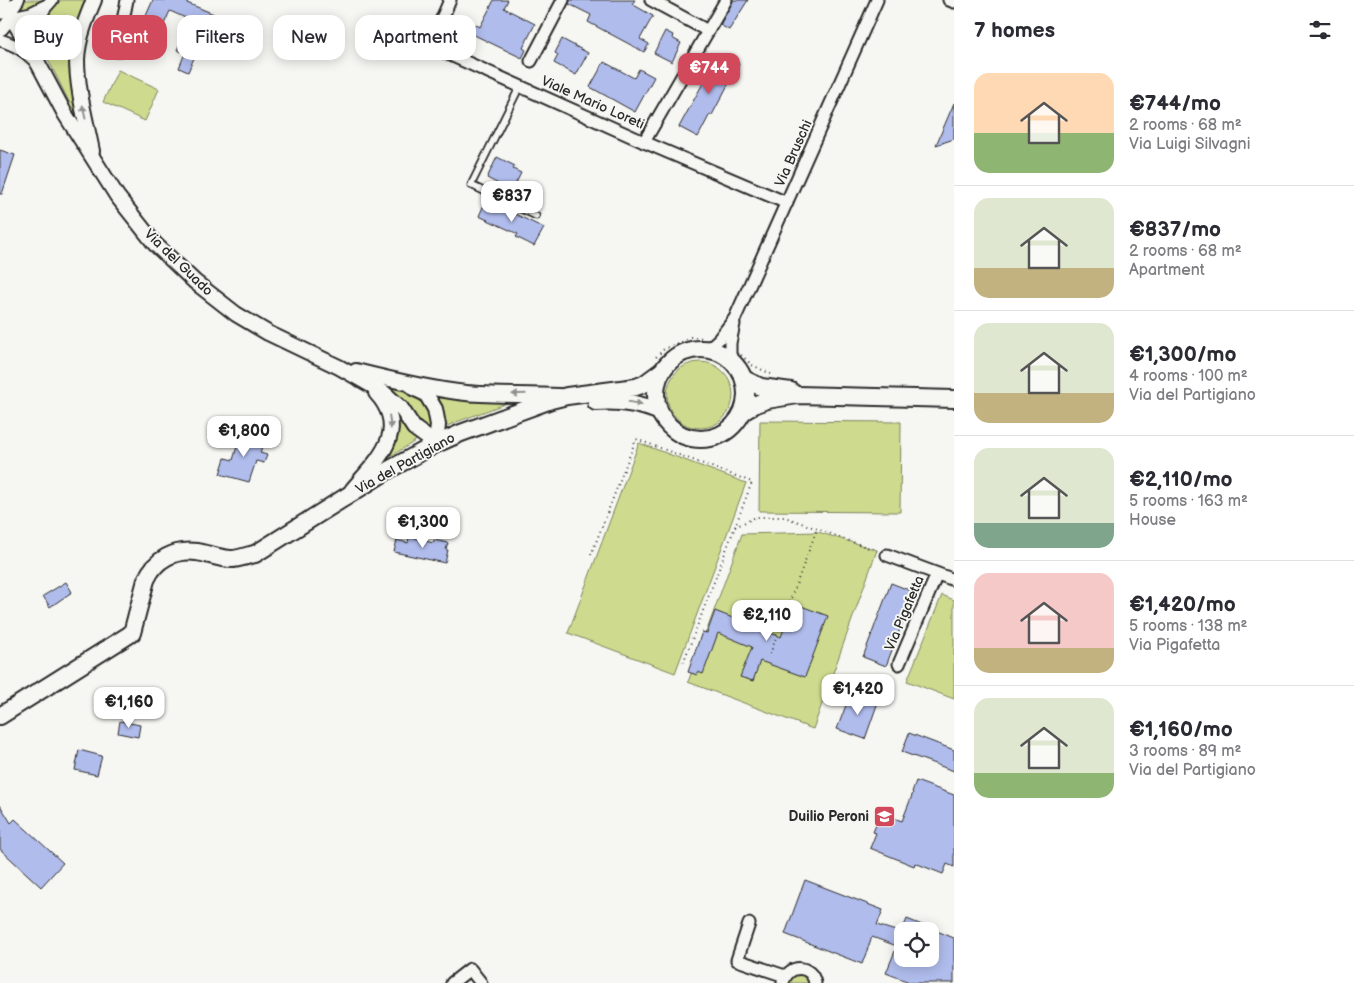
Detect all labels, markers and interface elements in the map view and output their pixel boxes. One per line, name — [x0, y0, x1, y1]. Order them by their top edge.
chip: Buy — [15, 15, 82, 60]
chip: Rent — [92, 15, 167, 60]
chip: Filters — [177, 15, 263, 60]
chip: New — [273, 15, 345, 60]
chip: Apartment — [355, 15, 476, 60]
icon: filters — [1306, 16, 1334, 44]
text: 7 homes — [974, 18, 1055, 43]
pin: €744 — [679, 52, 739, 95]
text: €744 — [689, 59, 729, 78]
street label: Viale Mario Loreti — [539, 72, 647, 133]
text: €744/mo — [1129, 91, 1221, 116]
icon: home — [1014, 93, 1074, 153]
one-way arrow — [80, 104, 88, 119]
text: 2 rooms · 68 m² — [1129, 116, 1242, 135]
street label: Via Bruschi — [771, 117, 816, 189]
text: Via Luigi Silvagni — [1129, 135, 1250, 154]
pin: €837 — [482, 180, 542, 223]
text: €837 — [492, 187, 532, 206]
text: €837/mo — [1129, 217, 1221, 242]
icon: home — [1014, 218, 1074, 278]
street label: Via del Guado — [141, 225, 217, 299]
text: 2 rooms · 68 m² — [1129, 242, 1242, 261]
text: Apartment — [1129, 261, 1205, 280]
text: €1,300/mo — [1129, 342, 1236, 367]
icon: home — [1014, 343, 1074, 403]
text: 4 rooms · 100 m² — [1129, 367, 1248, 386]
text: Via del Partigiano — [1129, 386, 1256, 405]
one-way arrow — [510, 391, 526, 399]
one-way arrow — [627, 400, 643, 408]
one-way arrow — [386, 415, 394, 431]
pin: €1,800 — [203, 416, 285, 458]
text: €1,800 — [218, 422, 270, 441]
street label: Via del Partigiano — [353, 429, 458, 498]
text: €2,110/mo — [1129, 467, 1233, 492]
icon: home — [1014, 468, 1074, 528]
text: 5 rooms · 163 m² — [1129, 492, 1248, 511]
pin: €1,300 — [382, 506, 464, 549]
text: House — [1129, 511, 1176, 530]
text: €1,300 — [397, 513, 449, 532]
street label: Via Pigafetta — [881, 573, 928, 653]
text: €1,420/mo — [1129, 592, 1236, 617]
icon: home — [1014, 593, 1074, 653]
pin: €2,110 — [726, 600, 808, 642]
text: €2,110 — [743, 606, 791, 625]
text: 5 rooms · 138 m² — [1129, 617, 1248, 636]
text: Via Pigafetta — [1129, 636, 1220, 655]
pin: €1,420 — [817, 674, 899, 716]
text: €1,420 — [832, 680, 884, 699]
pin: €1,160 — [88, 686, 170, 729]
text: €1,160 — [105, 693, 153, 712]
text: €1,160/mo — [1129, 717, 1233, 742]
icon: home — [1014, 718, 1074, 778]
text: 3 rooms · 89 m² — [1129, 742, 1241, 761]
text: Via del Partigiano — [1129, 761, 1256, 780]
school or university icon: Duilio Peroni — [873, 804, 897, 828]
place label: Duilio Peroni — [789, 808, 869, 825]
map controls — [894, 922, 939, 967]
button: locate — [894, 922, 939, 967]

